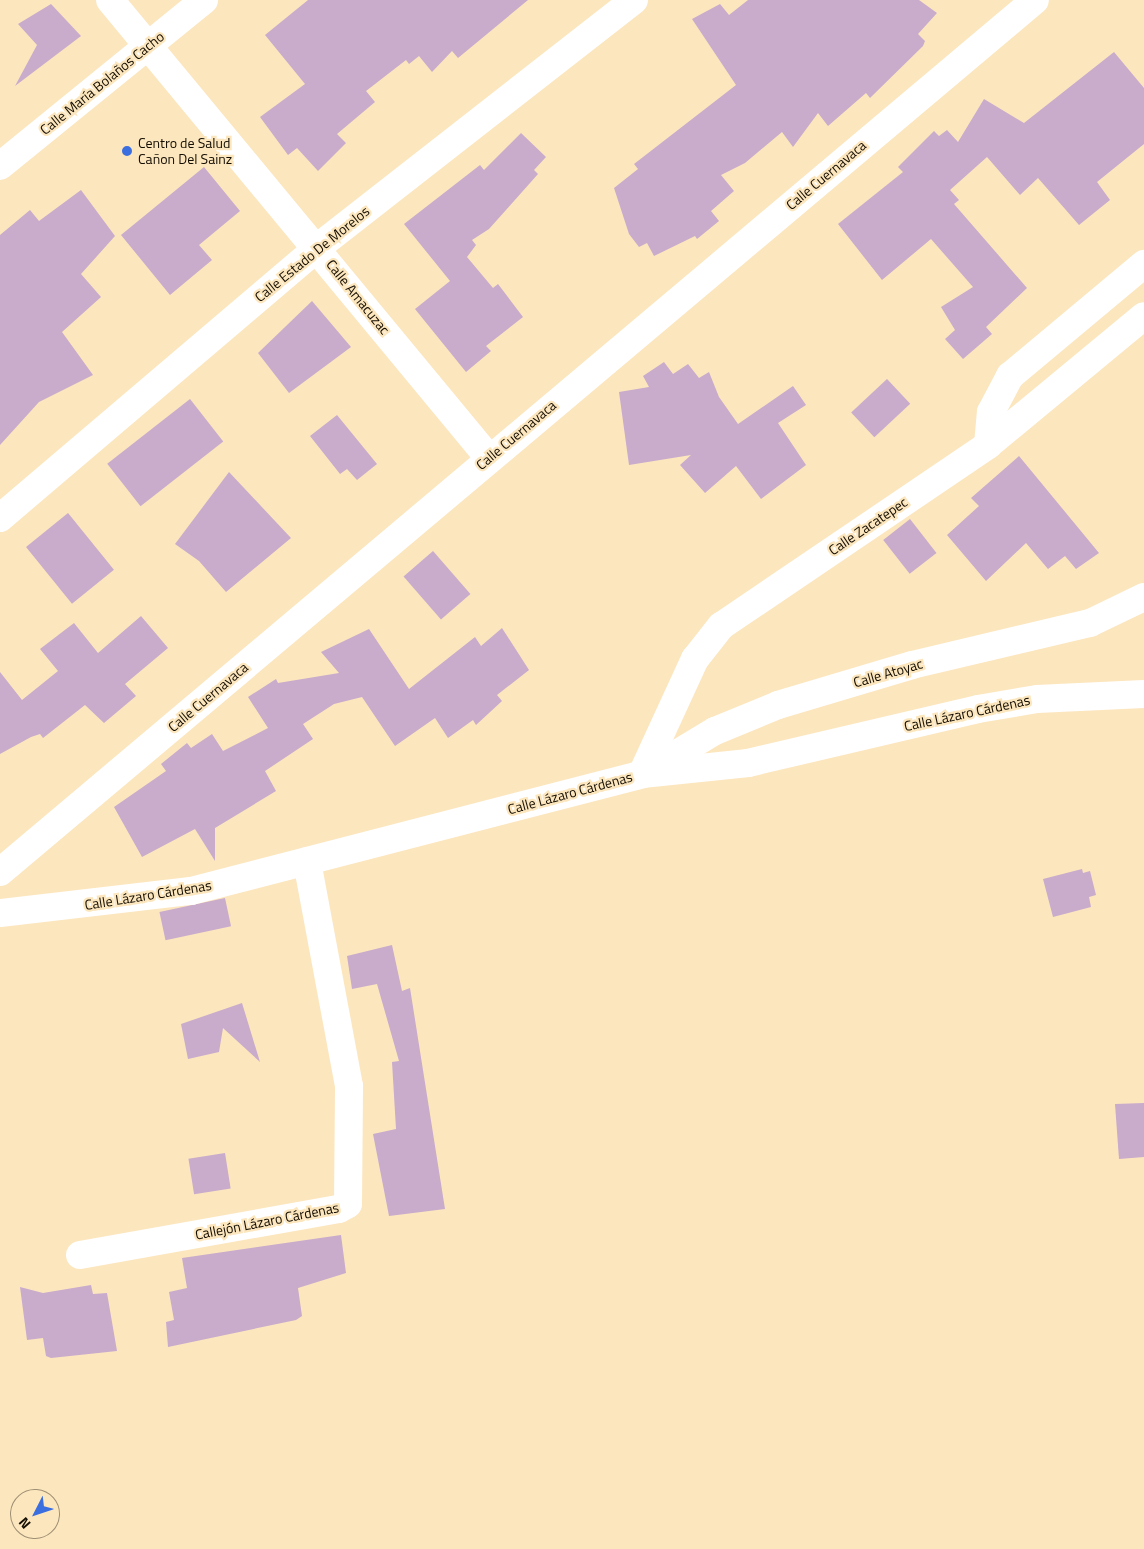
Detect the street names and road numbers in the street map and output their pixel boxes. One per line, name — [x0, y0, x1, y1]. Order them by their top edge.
street label: Calle María Bolaños Cacho — [37, 28, 167, 138]
street label: Calle Cuernavaca — [783, 137, 869, 213]
street label: Calle Estado De Morelos — [251, 203, 373, 305]
street label: Calle Amacuzac — [323, 256, 393, 338]
street label: Calle Cuernavaca — [473, 397, 559, 473]
street label: Calle Zacatepec — [825, 493, 911, 559]
street label: Calle Atoyac — [851, 655, 925, 691]
street label: Calle Cuernavaca — [165, 659, 251, 735]
street label: Calle Lázaro Cárdenas — [902, 691, 1032, 735]
street label: Calle Lázaro Cárdenas — [506, 768, 634, 818]
street label: Calle Lázaro Cárdenas — [83, 877, 213, 913]
street label: Callejón Lázaro Cárdenas — [194, 1199, 340, 1243]

